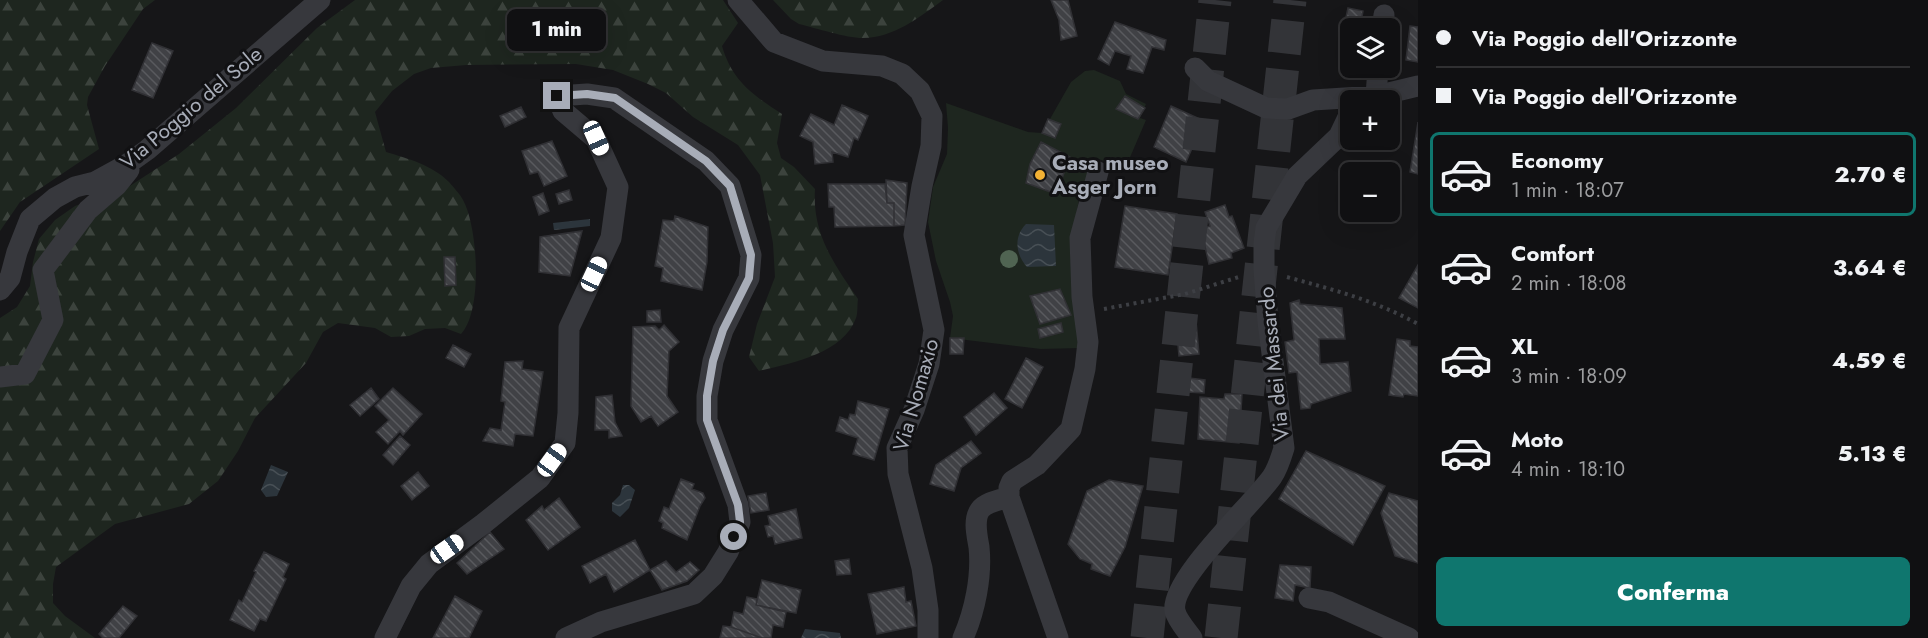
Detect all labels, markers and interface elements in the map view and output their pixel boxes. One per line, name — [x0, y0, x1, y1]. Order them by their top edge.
callout: 1 min — [508, 9, 606, 51]
text: 1 min — [531, 15, 582, 44]
map controls — [1340, 18, 1400, 222]
button: layers — [1340, 18, 1400, 78]
text: Via Poggio dell'Orizzonte — [1472, 22, 1737, 54]
street label: Via Poggio del Sole — [113, 39, 269, 177]
text: Via Poggio dell'Orizzonte — [1472, 80, 1737, 112]
route end — [543, 82, 570, 109]
button: + — [1340, 90, 1400, 150]
car — [580, 118, 612, 158]
text: Economy — [1511, 144, 1603, 176]
icon: car — [1439, 147, 1493, 201]
place label: Casa museo Asger Jorn — [1051, 148, 1169, 202]
text: 2.70 € — [1835, 158, 1907, 190]
button: − — [1340, 162, 1400, 222]
marker: Casa museo Asger Jorn — [1033, 168, 1047, 182]
text: 1 min · 18:07 — [1511, 176, 1624, 205]
text: Comfort — [1511, 237, 1594, 269]
icon: car — [1439, 240, 1493, 294]
text: 3.64 € — [1833, 251, 1907, 283]
car — [578, 254, 610, 294]
text: 2 min · 18:08 — [1511, 269, 1627, 298]
street label: Via dei Massardo — [1251, 285, 1297, 443]
text: XL — [1511, 330, 1538, 362]
icon: car — [1439, 333, 1493, 387]
street label: Via Nomaxio — [886, 335, 946, 455]
text: 4.59 € — [1832, 344, 1907, 376]
text: 3 min · 18:09 — [1511, 362, 1627, 391]
text: Moto — [1511, 423, 1564, 455]
icon: car — [1439, 426, 1493, 480]
text: 5.13 € — [1838, 437, 1907, 469]
car — [534, 440, 570, 480]
text: 4 min · 18:10 — [1511, 455, 1625, 484]
route start — [720, 523, 747, 550]
car — [427, 531, 467, 567]
button: Conferma — [1436, 557, 1910, 626]

